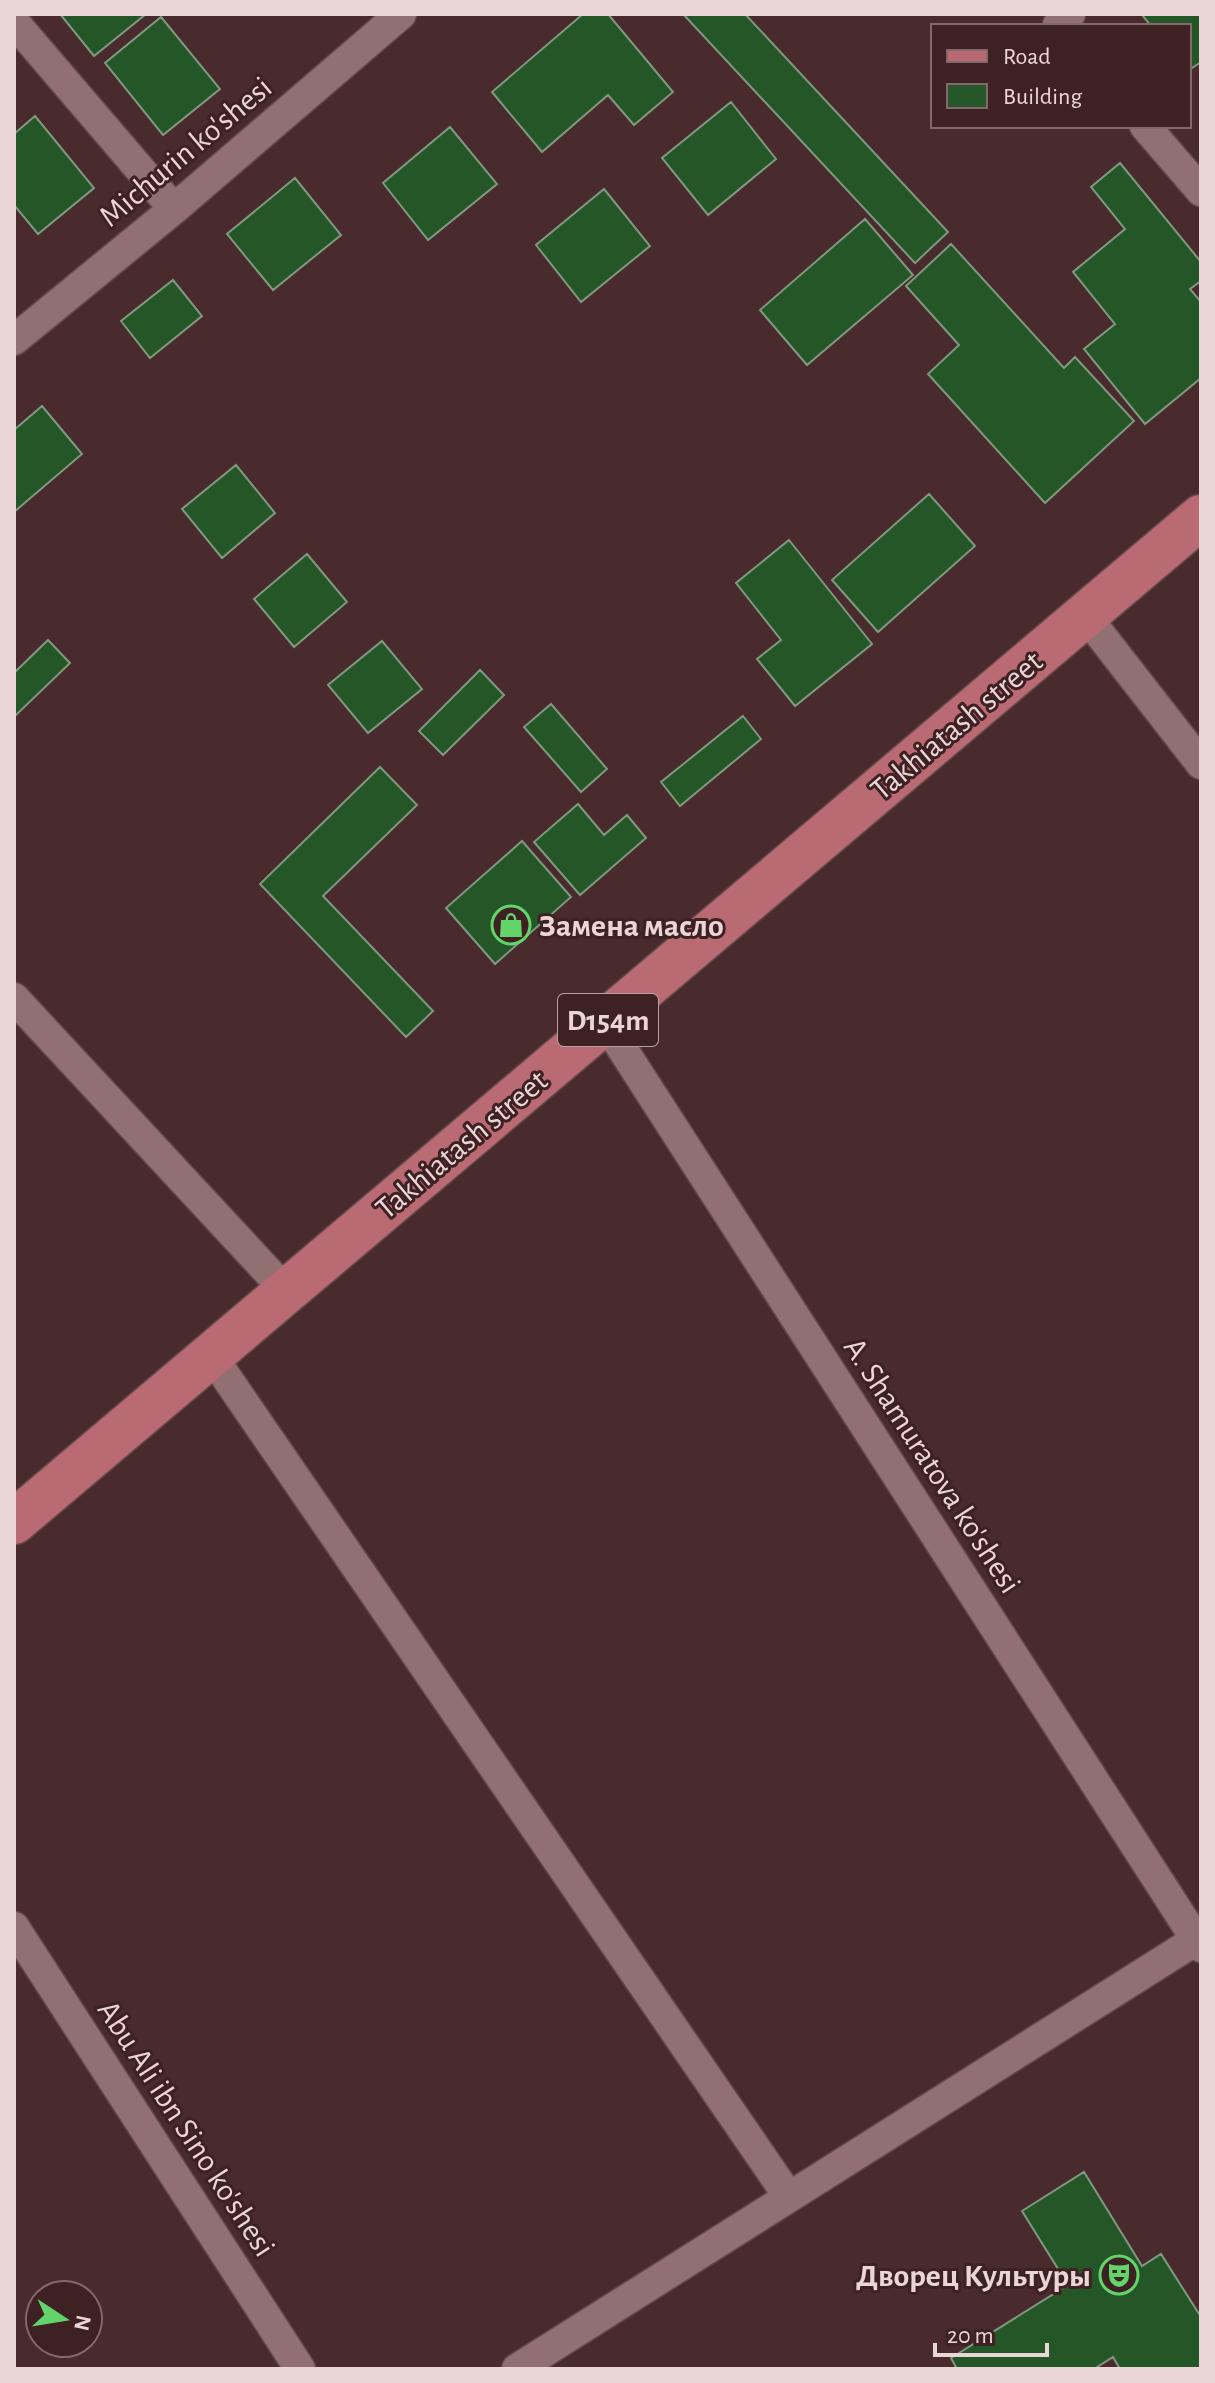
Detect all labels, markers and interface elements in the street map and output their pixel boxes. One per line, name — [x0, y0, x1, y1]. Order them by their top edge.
legend — [931, 24, 1191, 128]
text: Road — [1003, 45, 1051, 69]
street label: Michurin ko'shesi — [93, 71, 278, 233]
text: Building — [1003, 85, 1082, 109]
street label: Takhiatash street — [865, 645, 1048, 806]
shop icon: Замена масло — [490, 904, 532, 946]
place label: Замена масло — [539, 910, 724, 942]
road number: D154m — [558, 994, 658, 1046]
street label: Takhiatash street — [370, 1064, 553, 1225]
street label: A. Shamuratova ko'shesi — [838, 1332, 1027, 1599]
street label: Abu Ali ibn Sino ko'shesi — [92, 1995, 281, 2262]
theatre icon: Дворец Культуры — [1098, 2254, 1140, 2296]
place label: Дворец Культуры — [856, 2260, 1091, 2292]
north arrow — [24, 2279, 104, 2359]
scale bar — [935, 2307, 1047, 2357]
text: N — [70, 2313, 95, 2333]
text: 20 m — [947, 2324, 994, 2348]

